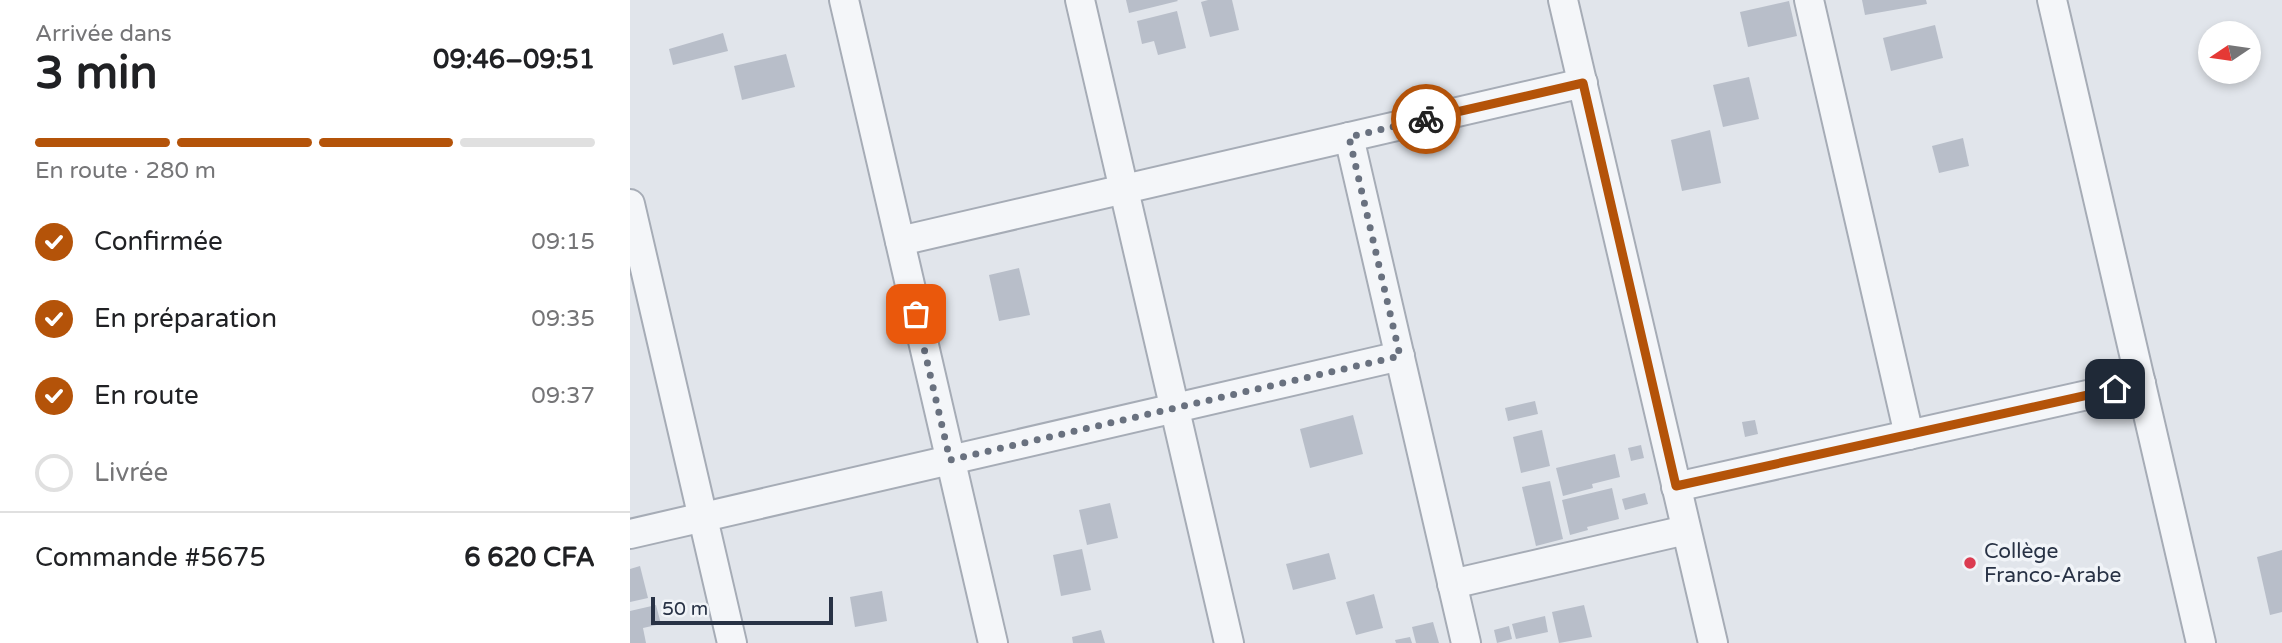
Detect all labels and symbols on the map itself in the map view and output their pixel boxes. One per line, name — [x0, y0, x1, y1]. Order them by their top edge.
north arrow — [2198, 21, 2261, 84]
courier — [1391, 84, 1461, 154]
pin — [886, 284, 946, 344]
pin — [2085, 359, 2145, 419]
place label: Collège Franco-Arabe — [1984, 539, 2122, 588]
marker: Collège Franco-Arabe — [1962, 555, 1978, 571]
scale bar — [651, 594, 833, 626]

